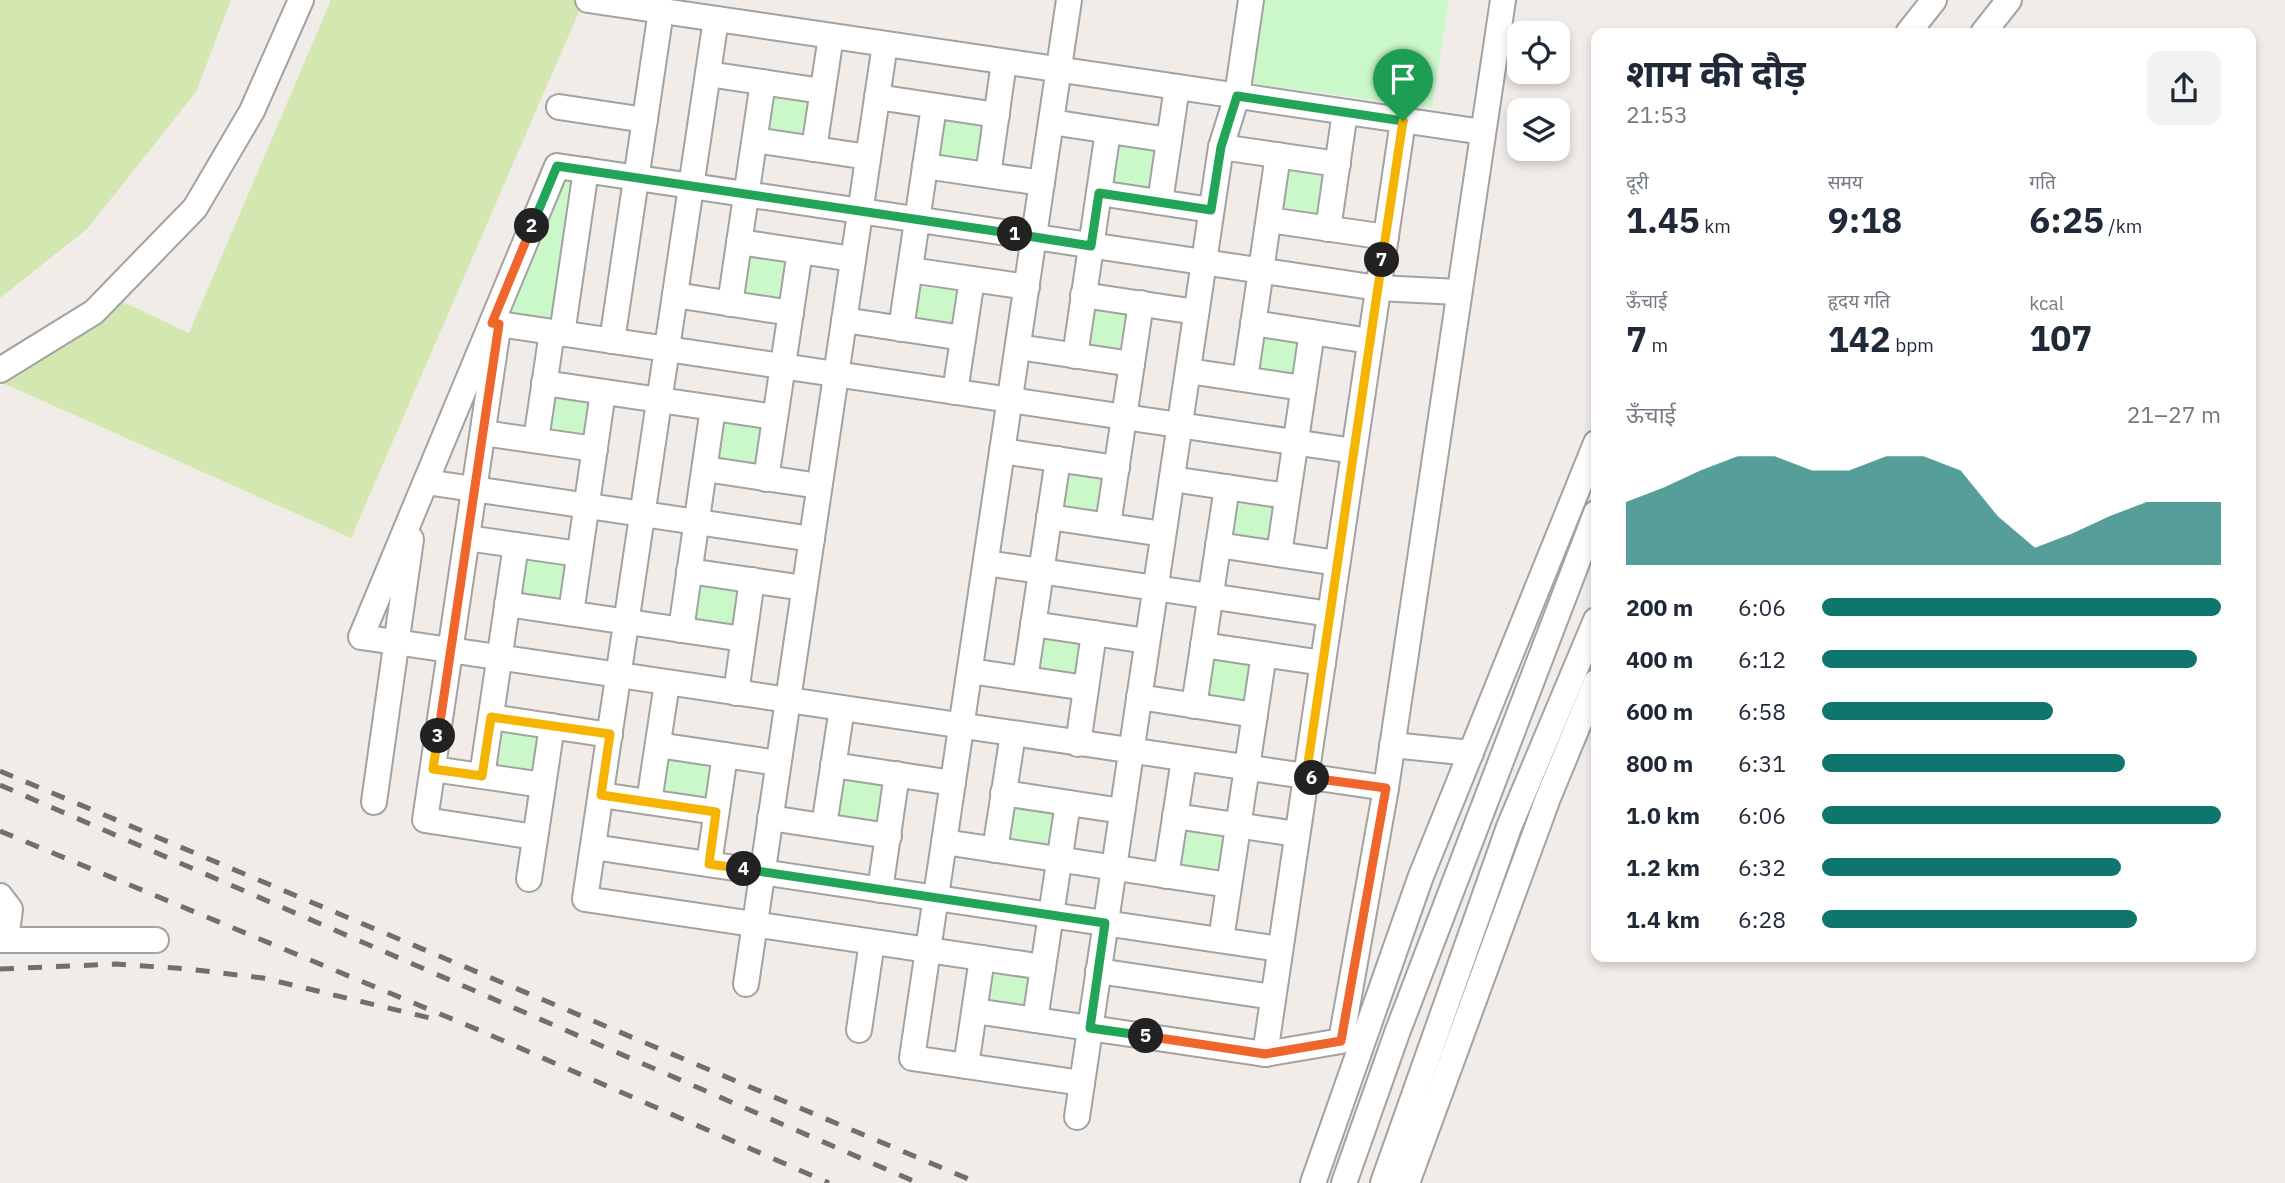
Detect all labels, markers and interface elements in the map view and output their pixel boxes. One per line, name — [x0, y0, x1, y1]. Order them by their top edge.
map controls — [1507, 21, 1570, 161]
button: locate — [1507, 21, 1570, 84]
text: शाम की दौड़ — [1626, 48, 1806, 97]
pin — [1373, 49, 1433, 121]
button: share — [2147, 51, 2221, 125]
icon: arrive — [1384, 60, 1422, 98]
button: layers — [1507, 98, 1570, 161]
text: 21:53 — [1626, 99, 1688, 129]
text: दूरी — [1626, 170, 1649, 194]
text: समय — [1828, 170, 1863, 194]
text: गति — [2029, 170, 2056, 194]
text: 1.45 — [1626, 197, 1700, 243]
text: 9:18 — [1828, 197, 1902, 243]
text: 6:25 — [2029, 197, 2104, 243]
pin: 2 — [514, 208, 550, 244]
text: 2 — [526, 213, 537, 237]
text: km — [1700, 214, 1731, 238]
text: /km — [2104, 214, 2142, 238]
pin: 1 — [998, 216, 1032, 252]
text: 1 — [1009, 221, 1020, 245]
pin: 7 — [1364, 243, 1400, 278]
text: 7 — [1376, 247, 1387, 271]
text: ऊँचाई — [1626, 289, 1667, 313]
text: हृदय गति — [1828, 289, 1890, 313]
text: kcal — [2029, 291, 2064, 315]
text: 107 — [2029, 315, 2092, 361]
text: 7 — [1626, 316, 1647, 362]
text: 142 — [1828, 316, 1891, 362]
text: m — [1647, 333, 1668, 357]
text: bpm — [1891, 333, 1934, 357]
text: ऊँचाई — [1626, 399, 1676, 429]
text: 21–27 m — [2127, 399, 2221, 429]
text: 200 m — [1626, 592, 1693, 622]
text: 6:06 — [1738, 592, 1786, 622]
text: 400 m — [1626, 644, 1693, 674]
text: 6:12 — [1738, 644, 1786, 674]
text: 600 m — [1626, 696, 1693, 726]
text: 6:58 — [1738, 696, 1786, 726]
pin: 3 — [420, 718, 456, 754]
text: 3 — [432, 723, 443, 747]
text: 800 m — [1626, 748, 1693, 778]
text: 6:31 — [1738, 748, 1786, 778]
pin: 6 — [1294, 760, 1330, 796]
text: 6 — [1306, 765, 1317, 789]
text: 1.0 km — [1626, 800, 1700, 830]
text: 6:06 — [1738, 800, 1786, 830]
pin: 4 — [726, 852, 762, 886]
text: 1.2 km — [1626, 852, 1700, 882]
text: 6:32 — [1738, 852, 1786, 882]
text: 4 — [738, 856, 749, 880]
text: 1.4 km — [1626, 904, 1700, 934]
text: 6:28 — [1738, 904, 1786, 934]
pin: 5 — [1128, 1018, 1164, 1054]
text: 5 — [1140, 1023, 1151, 1047]

